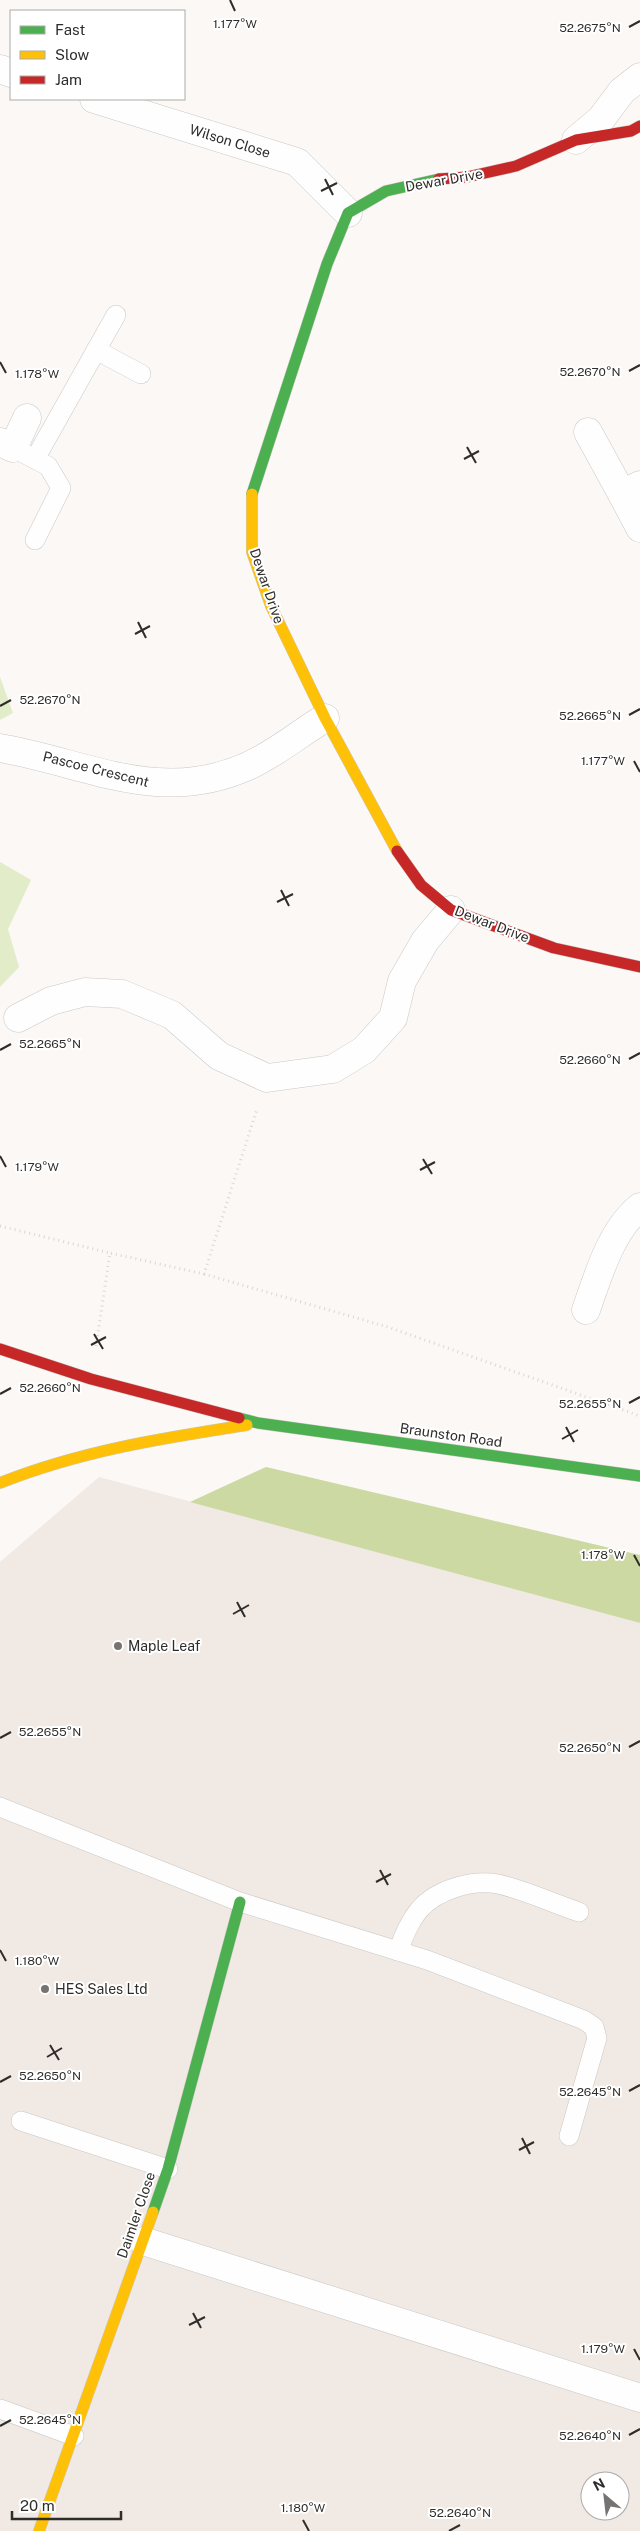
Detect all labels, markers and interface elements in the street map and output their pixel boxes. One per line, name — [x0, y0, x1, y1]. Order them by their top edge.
legend — [10, 10, 185, 100]
text: 1.177°W — [213, 17, 258, 31]
text: Fast — [55, 21, 85, 38]
text: 52.2675°N — [559, 21, 621, 35]
text: Slow — [55, 46, 90, 63]
text: Jam — [55, 71, 82, 88]
street label: Wilson Close — [188, 121, 272, 161]
street label: Dewar Drive — [404, 165, 484, 195]
text: 52.2670°N — [559, 365, 621, 379]
text: 1.178°W — [15, 367, 60, 381]
street label: Dewar Drive — [247, 546, 287, 626]
text: 52.2670°N — [19, 693, 81, 707]
text: 52.2665°N — [559, 709, 621, 723]
street label: Pascoe Crescent — [41, 748, 151, 790]
text: 1.177°W — [581, 754, 626, 768]
street label: Dewar Drive — [453, 902, 532, 946]
text: 52.2665°N — [19, 1037, 81, 1051]
text: 52.2660°N — [559, 1053, 621, 1067]
text: 1.179°W — [15, 1160, 60, 1174]
text: 52.2660°N — [19, 1381, 81, 1395]
text: 52.2655°N — [559, 1397, 621, 1411]
street label: Braunston Road — [399, 1420, 503, 1450]
text: 1.178°W — [581, 1548, 626, 1562]
place label: Maple Leaf — [128, 1638, 201, 1654]
marker: Maple Leaf — [112, 1640, 124, 1652]
text: 52.2655°N — [19, 1725, 81, 1739]
text: 52.2650°N — [559, 1741, 621, 1755]
text: 1.180°W — [15, 1954, 60, 1968]
place label: HES Sales Ltd — [55, 1981, 148, 1997]
marker: HES Sales Ltd — [39, 1983, 51, 1995]
text: 52.2650°N — [19, 2069, 81, 2083]
text: 52.2645°N — [559, 2085, 621, 2099]
street label: Daimler Close — [114, 2170, 158, 2260]
text: 1.179°W — [581, 2342, 626, 2356]
text: 52.2645°N — [19, 2413, 81, 2427]
text: 52.2640°N — [559, 2429, 621, 2443]
north arrow — [580, 2471, 630, 2521]
text: N — [590, 2475, 607, 2494]
scale bar — [12, 2488, 121, 2520]
text: 20 m — [20, 2497, 55, 2514]
text: 1.180°W — [281, 2501, 326, 2515]
text: 52.2640°N — [429, 2506, 491, 2520]

